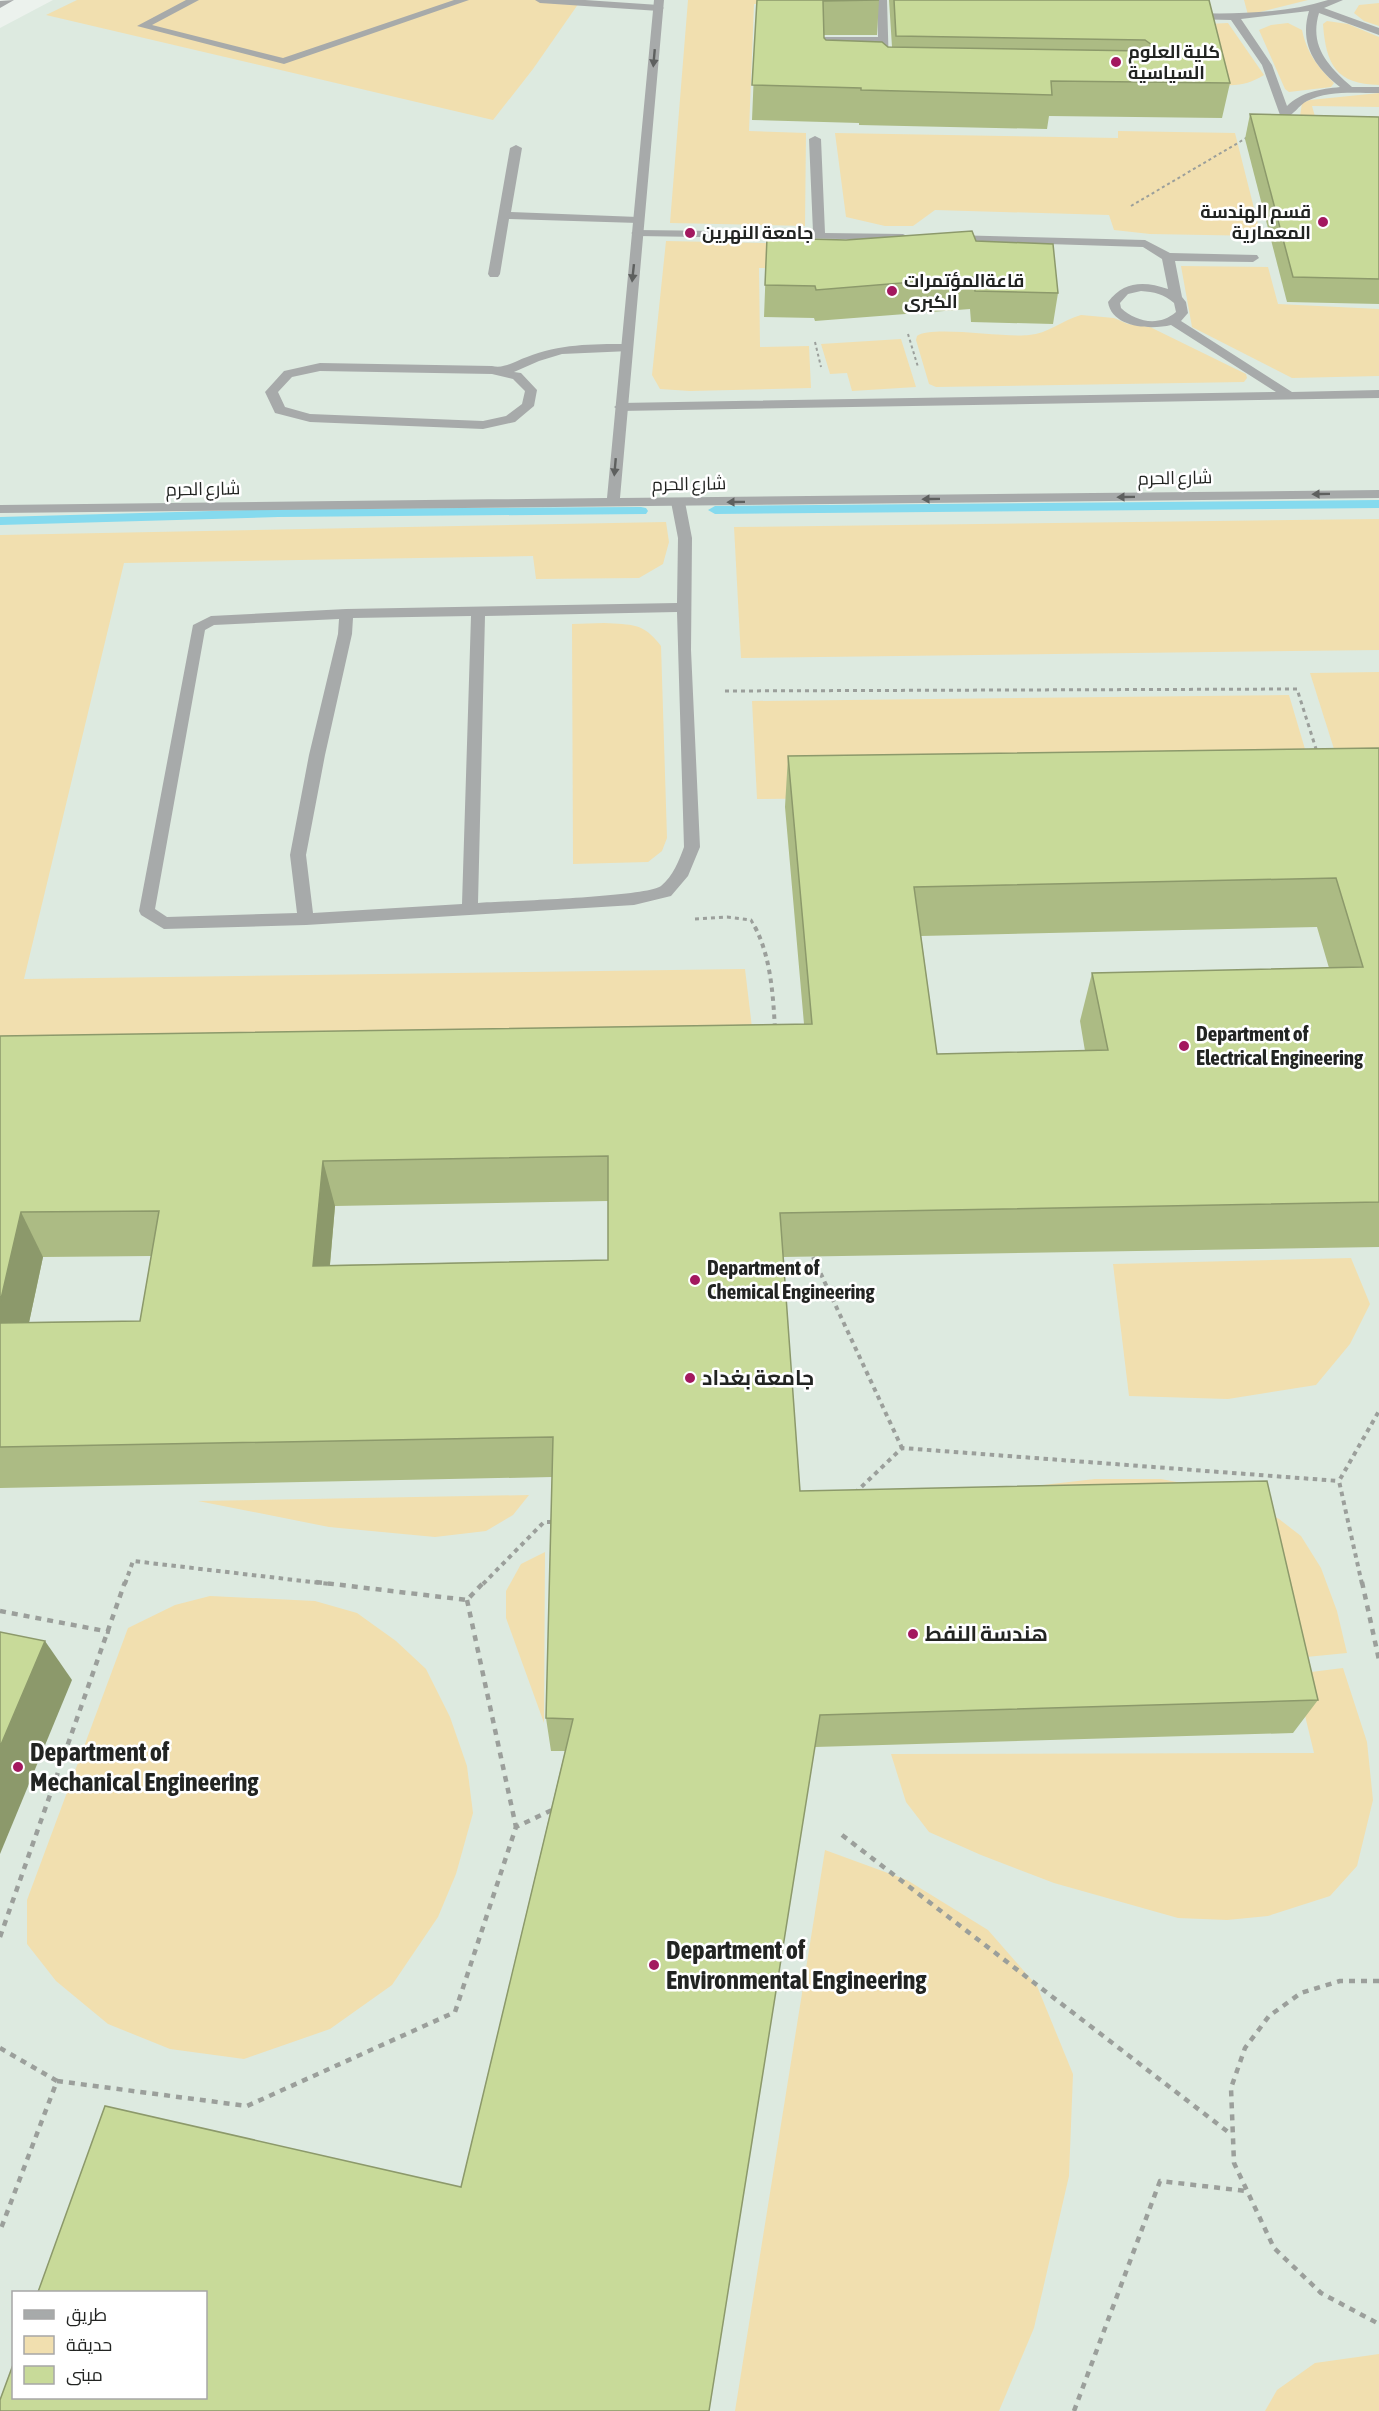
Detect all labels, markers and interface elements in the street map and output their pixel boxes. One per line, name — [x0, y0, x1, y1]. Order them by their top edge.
place label: كلية العلوم السياسية — [1128, 41, 1220, 83]
one-way arrow — [649, 49, 659, 68]
marker: كلية العلوم السياسية — [1109, 55, 1123, 69]
place label: قسم الهندسة المعمارية — [1200, 201, 1311, 243]
marker: قسم الهندسة المعمارية — [1316, 215, 1330, 229]
place label: جامعة النهرين — [702, 222, 813, 244]
marker: جامعة النهرين — [683, 226, 697, 240]
one-way arrow — [628, 264, 638, 283]
place label: قاعةالمؤتمرات الكبرى — [904, 270, 1024, 313]
marker: قاعةالمؤتمرات الكبرى — [885, 284, 899, 298]
one-way arrow — [611, 458, 620, 477]
street label: شارع الحرم — [1137, 466, 1213, 491]
street label: شارع الحرم — [651, 472, 727, 497]
street label: شارع الحرم — [165, 477, 241, 502]
one-way arrow — [1311, 489, 1330, 499]
one-way arrow — [1116, 492, 1135, 502]
one-way arrow — [921, 494, 940, 504]
one-way arrow — [726, 497, 745, 506]
place label: Department of Electrical Engineering — [1196, 1021, 1364, 1069]
marker: Department of Electrical Engineering — [1177, 1039, 1191, 1053]
place label: Department of Chemical Engineering — [707, 1255, 875, 1303]
marker: Department of Chemical Engineering — [688, 1273, 702, 1287]
place label: جامعة بغداد — [702, 1365, 814, 1390]
marker: جامعة بغداد — [683, 1371, 697, 1385]
place label: هندسة النفط — [925, 1621, 1048, 1645]
marker: هندسة النفط — [906, 1627, 920, 1641]
place label: Department of Mechanical Engineering — [30, 1737, 259, 1797]
marker: Department of Mechanical Engineering — [11, 1760, 25, 1774]
place label: Department of Environmental Engineering — [666, 1935, 927, 1995]
marker: Department of Environmental Engineering — [647, 1958, 661, 1972]
legend — [12, 2291, 207, 2399]
text: طريق — [66, 2304, 107, 2327]
text: حديقة — [66, 2334, 112, 2355]
text: مبنى — [66, 2364, 103, 2386]

